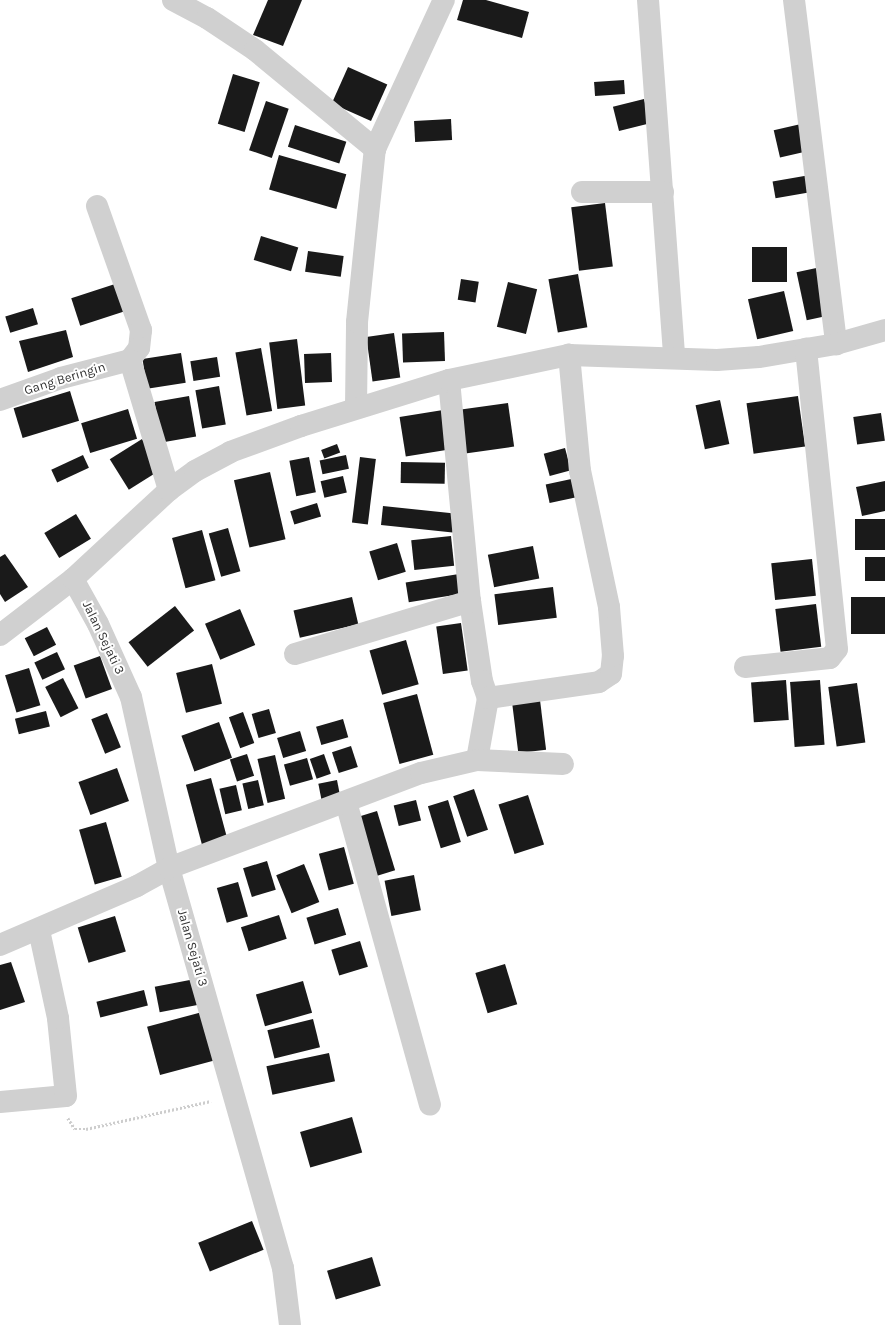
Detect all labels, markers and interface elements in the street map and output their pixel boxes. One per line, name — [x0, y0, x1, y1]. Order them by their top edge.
street label: Gang Beringin — [23, 359, 107, 399]
street label: Jalan Sejati 3 — [79, 599, 127, 677]
street label: Jalan Sejati 3 — [174, 908, 210, 988]

